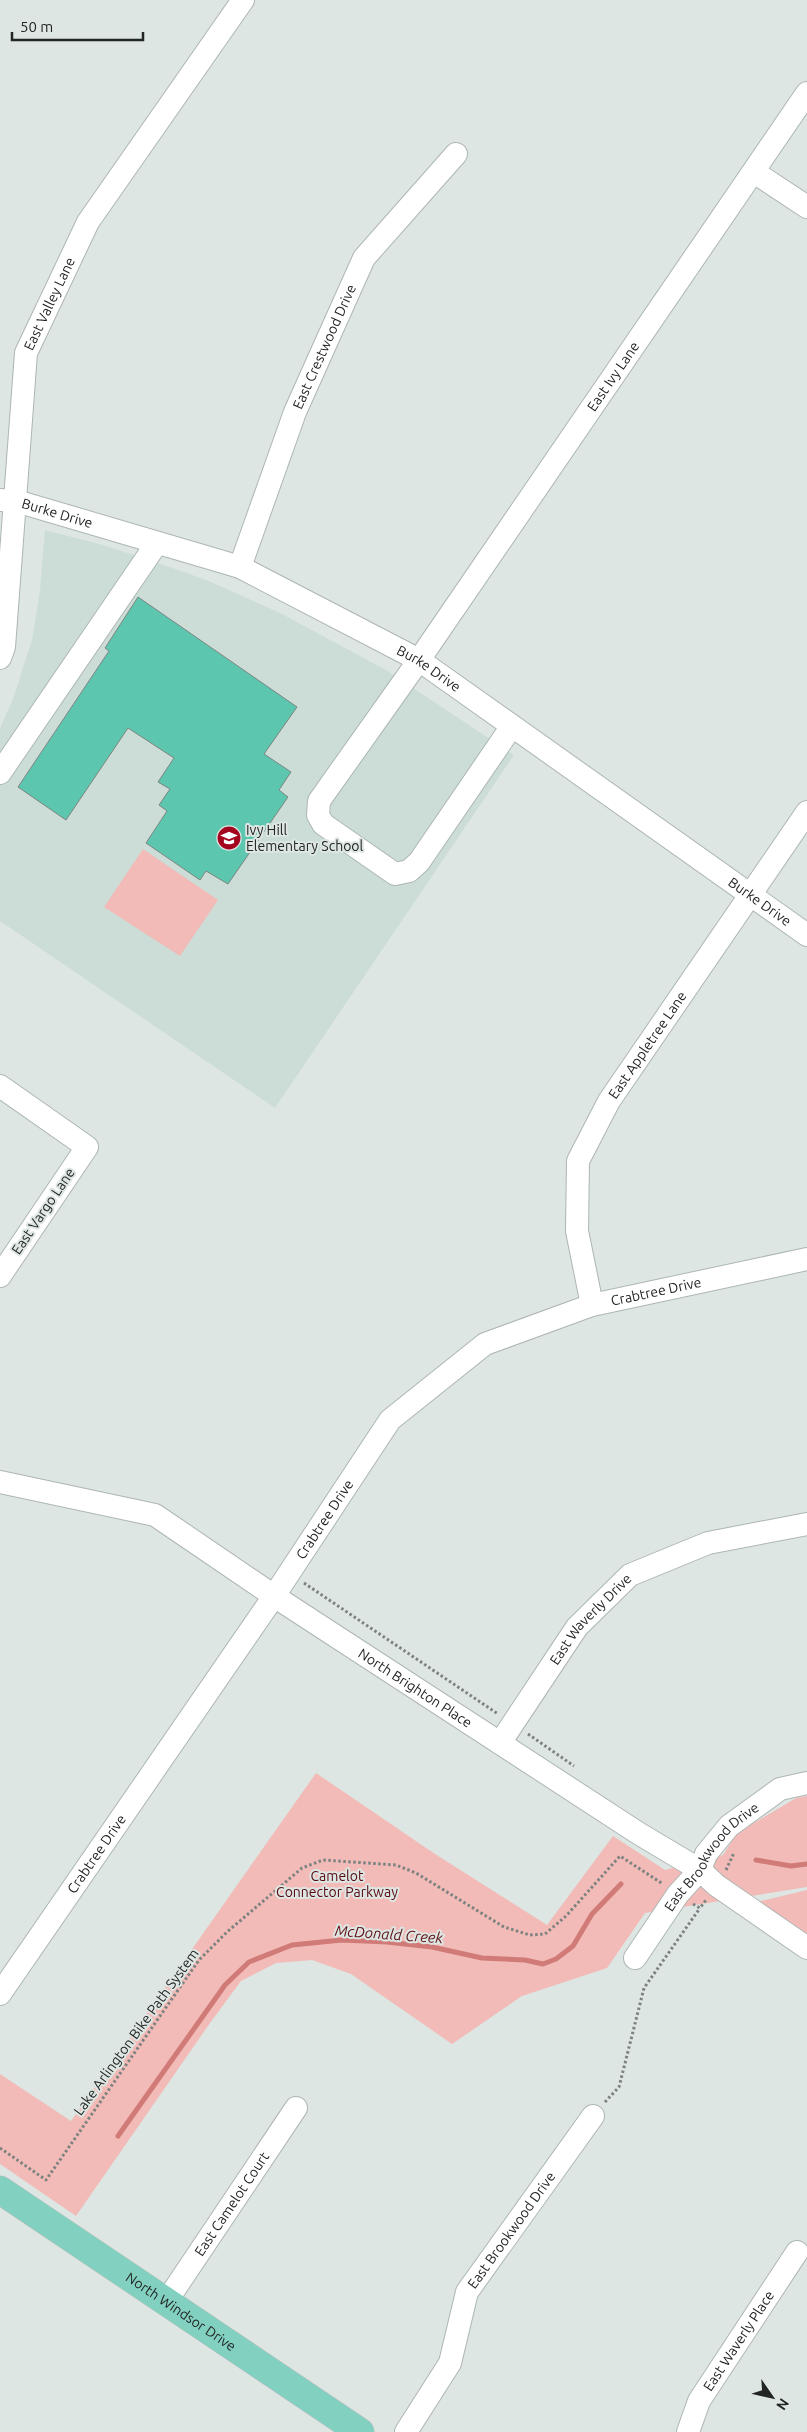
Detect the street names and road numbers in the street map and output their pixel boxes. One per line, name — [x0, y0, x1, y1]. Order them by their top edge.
street label: East Valley Lane — [21, 255, 78, 353]
street label: East Crestwood Drive — [289, 282, 359, 412]
street label: East Ivy Lane — [584, 339, 642, 414]
street label: Burke Drive — [20, 495, 95, 531]
street label: Burke Drive — [394, 642, 464, 695]
street label: Burke Drive — [725, 874, 794, 929]
street label: East Appletree Lane — [605, 988, 690, 1102]
street label: East Vargo Lane — [8, 1165, 78, 1257]
street label: Crabtree Drive — [609, 1274, 703, 1309]
street label: Crabtree Drive — [293, 1477, 356, 1562]
street label: East Waverly Drive — [546, 1570, 635, 1668]
street label: North Brighton Place — [355, 1645, 475, 1731]
street label: East Brookwood Drive — [661, 1799, 762, 1914]
street label: Crabtree Drive — [64, 1812, 129, 1896]
street label: Lake Arlington Bike Path System — [70, 1946, 202, 2118]
street label: East Camelot Court — [191, 2149, 272, 2259]
street label: East Brookwood Drive — [464, 2169, 558, 2291]
street label: North Windsor Drive — [123, 2269, 239, 2354]
street label: East Waverly Place — [700, 2288, 777, 2394]

